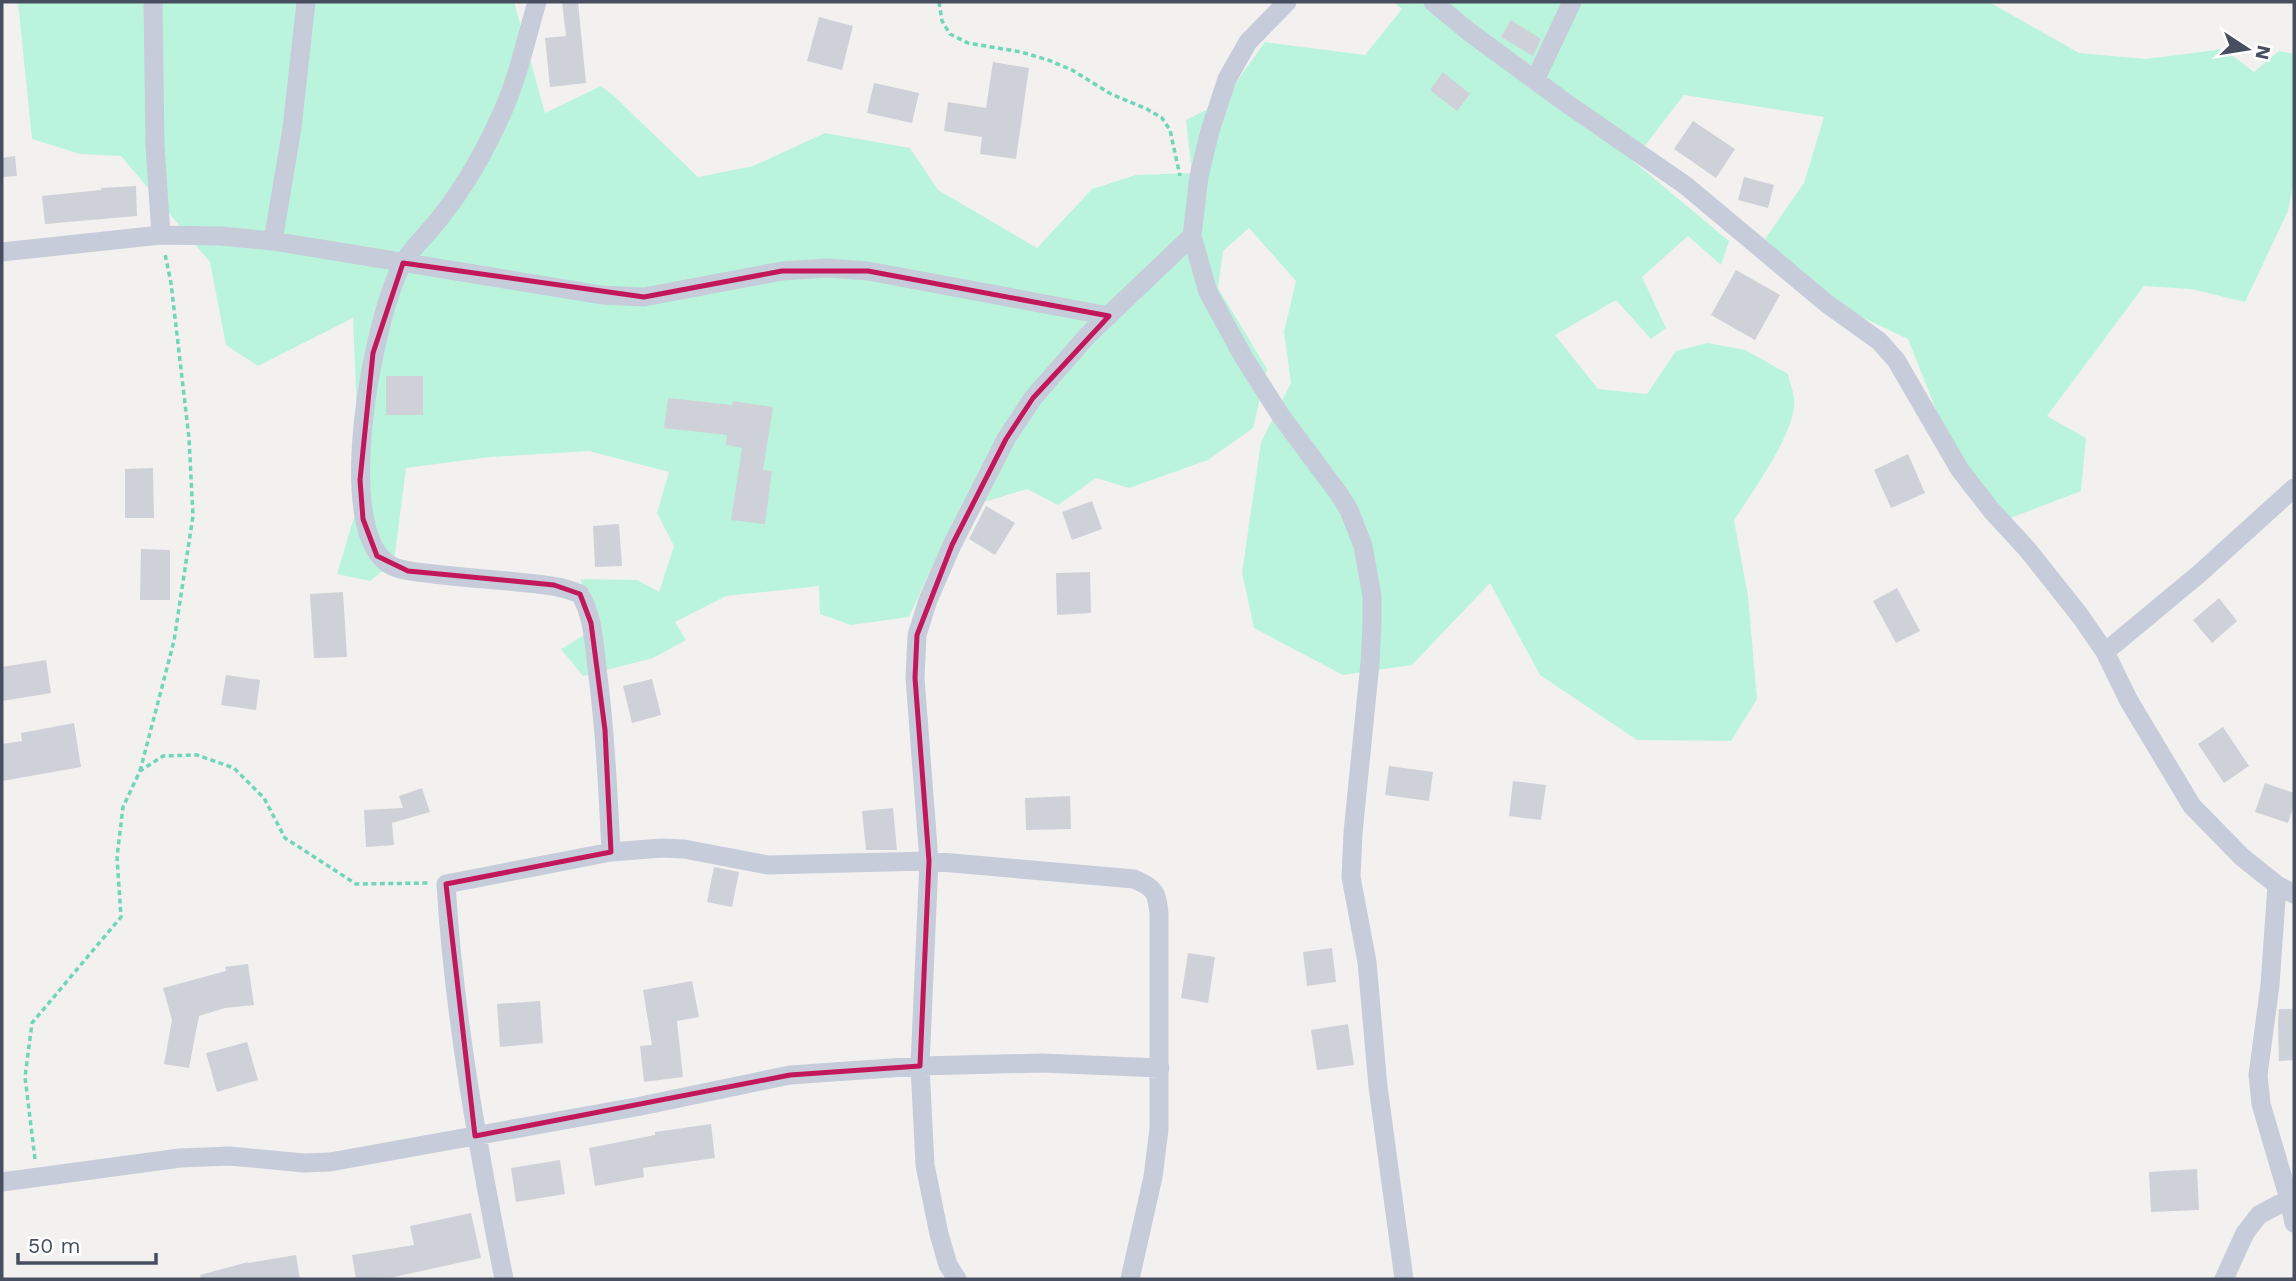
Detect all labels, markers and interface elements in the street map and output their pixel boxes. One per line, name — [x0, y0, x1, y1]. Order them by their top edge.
north arrow — [2212, 14, 2282, 84]
text: N — [2250, 43, 2276, 62]
scale bar — [18, 1222, 156, 1266]
text: 50 m — [28, 1233, 80, 1258]

